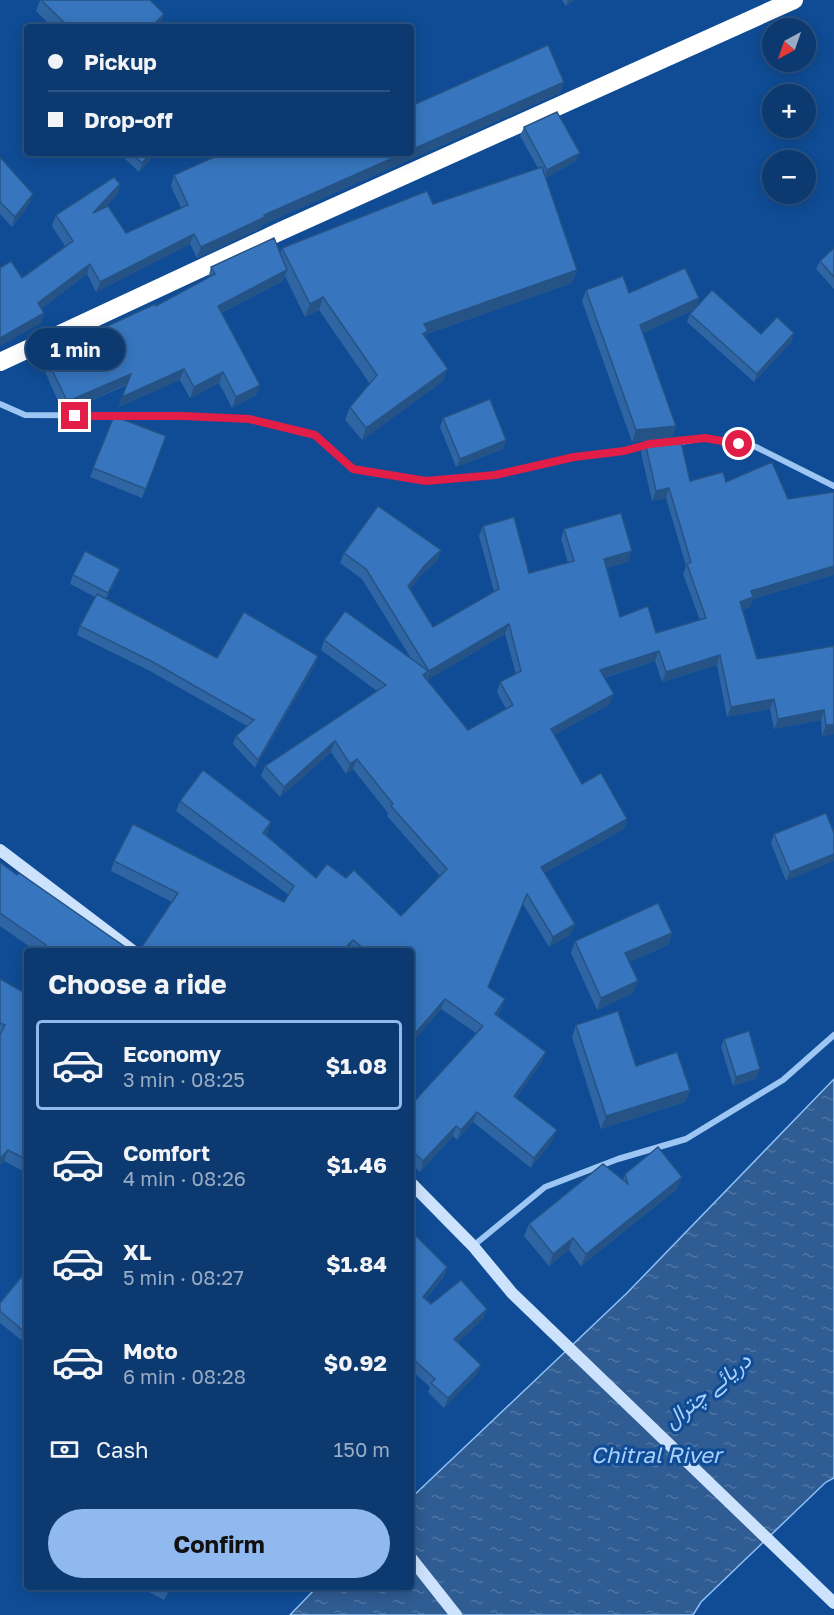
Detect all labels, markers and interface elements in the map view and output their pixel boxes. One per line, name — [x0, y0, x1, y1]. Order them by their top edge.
north arrow — [762, 18, 816, 72]
map controls — [762, 18, 816, 204]
text: Pickup — [84, 48, 157, 75]
button: + — [762, 84, 816, 138]
text: Drop-off — [84, 106, 173, 133]
button: − — [762, 150, 816, 204]
callout: 1 min — [26, 329, 124, 371]
text: 1 min — [50, 337, 101, 361]
route end — [61, 402, 88, 429]
route start — [725, 430, 752, 457]
text: Choose a ride — [48, 968, 227, 1000]
icon: car — [51, 1038, 105, 1092]
text: Economy — [123, 1040, 221, 1067]
text: $1.08 — [326, 1052, 387, 1079]
text: 3 min · 08:25 — [123, 1067, 245, 1091]
icon: car — [51, 1137, 105, 1191]
text: Comfort — [123, 1139, 210, 1166]
text: $1.46 — [326, 1151, 387, 1178]
text: 4 min · 08:26 — [123, 1166, 246, 1190]
icon: car — [51, 1236, 105, 1290]
text: XL — [123, 1238, 151, 1265]
text: $1.84 — [326, 1250, 387, 1277]
text: 5 min · 08:27 — [123, 1265, 244, 1289]
icon: car — [51, 1335, 105, 1389]
text: Moto — [123, 1337, 178, 1364]
water label: دریائے چترال — [657, 1346, 758, 1435]
text: $0.92 — [324, 1349, 387, 1376]
text: 6 min · 08:28 — [123, 1364, 246, 1388]
icon: cash — [48, 1433, 81, 1466]
text: Cash — [96, 1436, 149, 1463]
text: 150 m — [334, 1437, 390, 1461]
water label: Chitral River — [591, 1441, 725, 1468]
button: Confirm — [48, 1509, 390, 1578]

